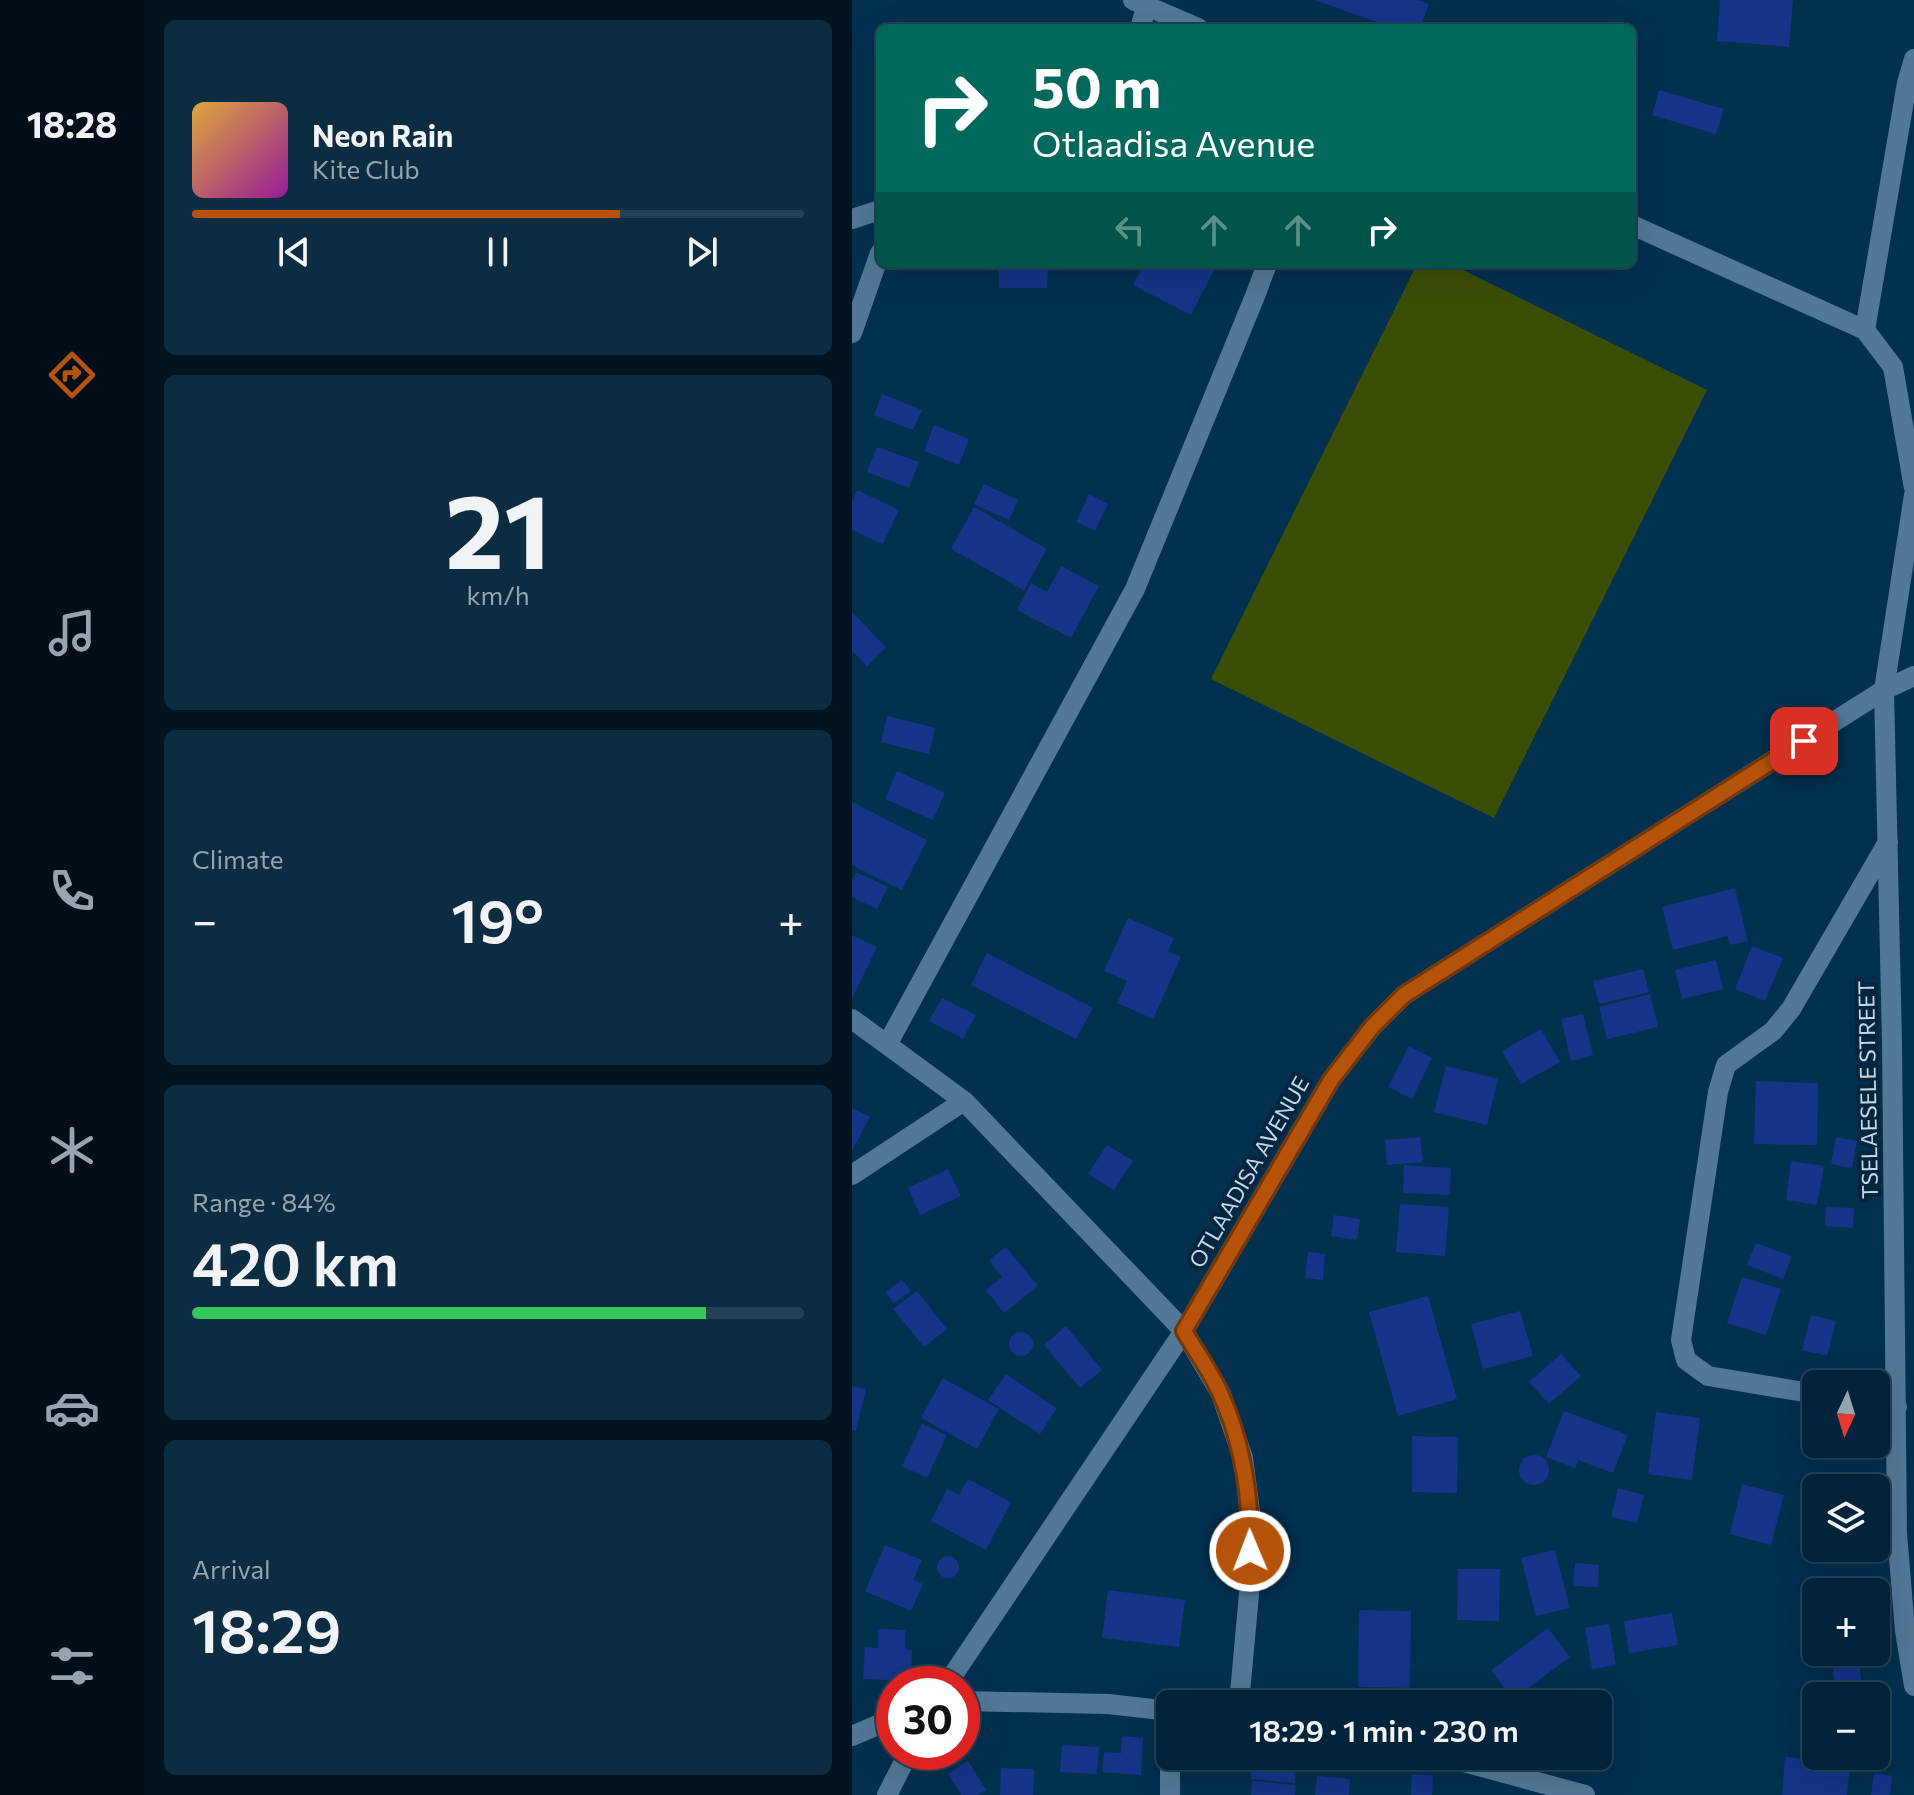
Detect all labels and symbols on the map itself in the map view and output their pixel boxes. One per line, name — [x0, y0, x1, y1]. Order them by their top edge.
pin — [1770, 707, 1838, 775]
street label: TSELAESELE STREET — [1852, 981, 1883, 1199]
street label: OTLAADISA AVENUE — [1183, 1071, 1314, 1272]
north arrow — [1802, 1370, 1890, 1458]
position arrow — [1208, 1509, 1292, 1593]
speed limit sign: 30 — [876, 1666, 980, 1770]

